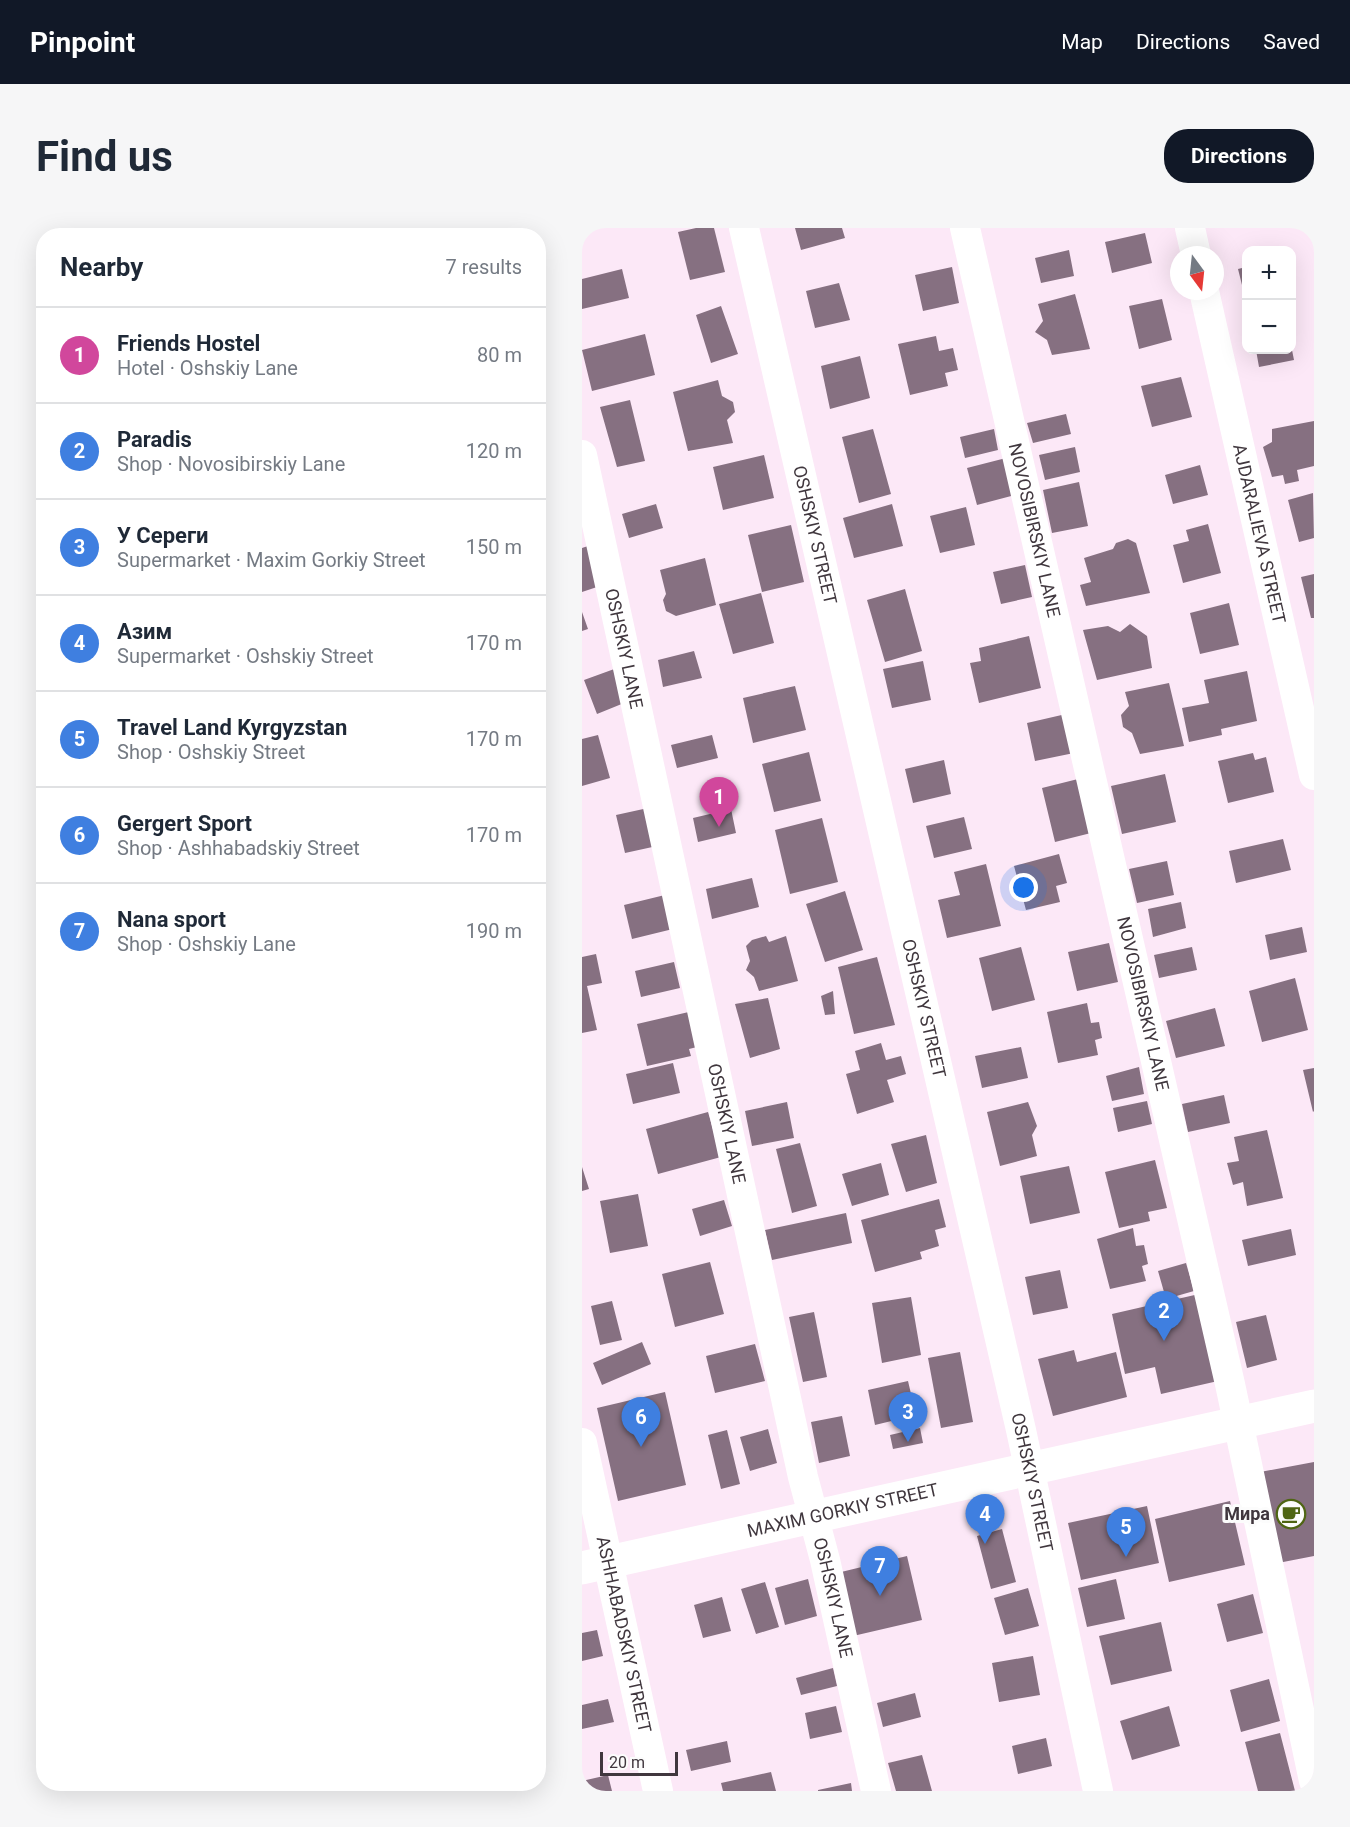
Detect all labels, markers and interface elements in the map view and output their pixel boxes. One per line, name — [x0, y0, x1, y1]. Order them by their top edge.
text: Pinpoint — [30, 26, 135, 59]
text: Map — [1061, 30, 1103, 54]
text: Directions — [1136, 30, 1230, 54]
text: Saved — [1263, 30, 1320, 54]
button: Directions — [1164, 129, 1314, 183]
text: Find us — [36, 132, 173, 181]
north arrow — [1170, 246, 1224, 300]
map controls — [1242, 246, 1296, 354]
button: + — [1242, 246, 1296, 300]
text: Nearby — [60, 252, 143, 282]
text: 7 results — [446, 255, 522, 279]
button: − — [1242, 300, 1296, 354]
text: Friends Hostel — [117, 331, 260, 356]
text: 1 — [74, 343, 85, 367]
text: 80 m — [477, 343, 522, 367]
text: Hotel · Oshskiy Lane — [117, 356, 298, 380]
text: Paradis — [117, 427, 192, 452]
text: 2 — [74, 439, 85, 463]
text: 120 m — [466, 439, 522, 463]
street label: NOVOSIBIRSKIY LANE — [1005, 441, 1065, 619]
street label: AJDARALIEVA STREET — [1229, 442, 1290, 626]
text: Shop · Novosibirskiy Lane — [117, 452, 345, 476]
street label: OSHSKIY STREET — [789, 463, 841, 607]
text: У Сереги — [117, 523, 209, 548]
text: 3 — [74, 535, 85, 559]
text: 150 m — [466, 535, 522, 559]
text: Supermarket · Maxim Gorkiy Street — [117, 548, 426, 572]
street label: OSHSKIY LANE — [601, 586, 648, 711]
text: Азим — [117, 619, 172, 644]
text: 4 — [74, 631, 85, 655]
text: 170 m — [466, 631, 522, 655]
text: Supermarket · Oshskiy Street — [117, 644, 374, 668]
text: Travel Land Kyrgyzstan — [117, 715, 347, 740]
text: 5 — [74, 727, 85, 751]
text: 170 m — [466, 727, 522, 751]
text: Shop · Oshskiy Street — [117, 740, 305, 764]
pin: 1 — [700, 778, 738, 827]
text: Gergert Sport — [117, 811, 252, 836]
text: 6 — [74, 823, 85, 847]
text: 170 m — [466, 823, 522, 847]
text: Shop · Ashhabadskiy Street — [117, 836, 360, 860]
your location — [1009, 873, 1038, 902]
text: Nana sport — [117, 907, 226, 932]
street label: NOVOSIBIRSKIY LANE — [1113, 915, 1173, 1093]
text: 7 — [74, 919, 85, 943]
text: 190 m — [466, 919, 522, 943]
text: Shop · Oshskiy Lane — [117, 932, 296, 956]
street label: OSHSKIY STREET — [898, 937, 951, 1080]
street label: OSHSKIY LANE — [704, 1061, 750, 1186]
pin: 2 — [1144, 1292, 1184, 1341]
pin: 3 — [888, 1392, 928, 1442]
pin: 6 — [622, 1398, 660, 1447]
street label: OSHSKIY STREET — [1007, 1411, 1058, 1554]
street label: MAXIM GORKIY STREET — [745, 1478, 940, 1541]
pin: 4 — [966, 1494, 1004, 1544]
cafe icon: Мира — [1275, 1498, 1307, 1530]
place label: Мира — [1224, 1503, 1270, 1524]
pin: 5 — [1106, 1508, 1146, 1557]
street label: ASHHABADSKIY STREET — [593, 1534, 656, 1735]
street label: OSHSKIY LANE — [810, 1535, 857, 1660]
pin: 7 — [860, 1546, 900, 1596]
scale bar — [600, 1749, 678, 1776]
text: 20 m — [609, 1753, 645, 1772]

